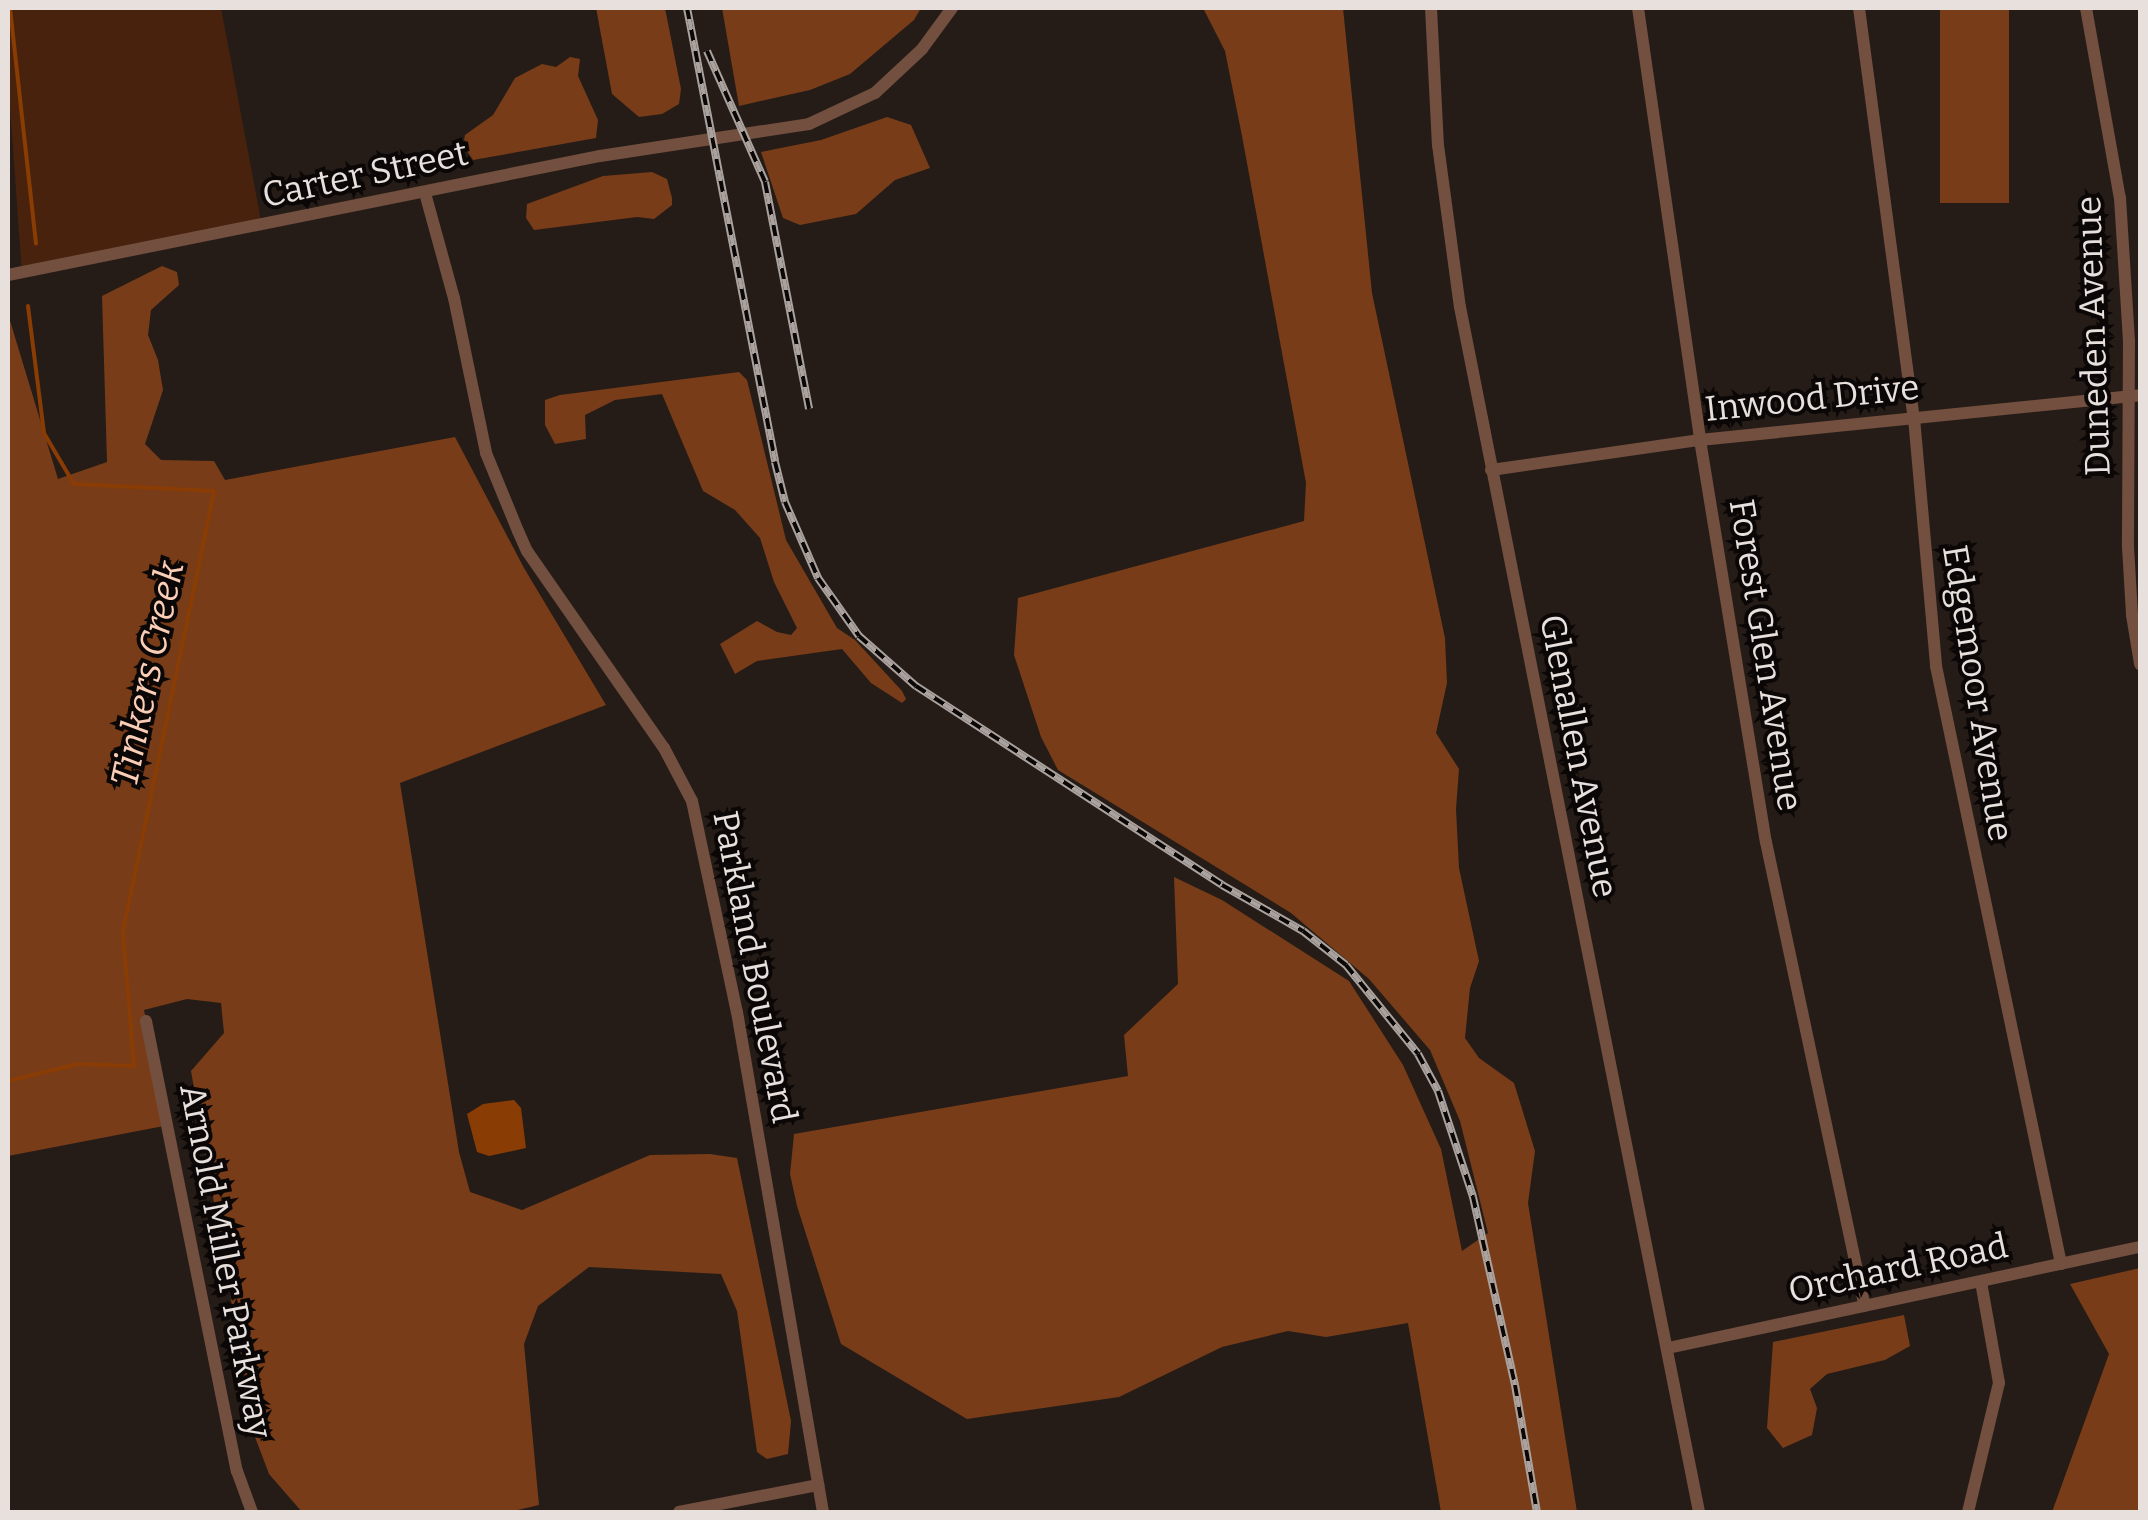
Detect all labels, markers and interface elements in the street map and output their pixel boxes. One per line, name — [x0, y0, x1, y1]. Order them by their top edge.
street label: Carter Street — [258, 132, 472, 216]
street label: Duneden Avenue — [2067, 195, 2119, 477]
street label: Inwood Drive — [1703, 366, 1921, 430]
street label: Forest Glen Avenue — [1721, 496, 1811, 814]
street label: Edgemoor Avenue — [1934, 542, 2022, 844]
water label: Tinkers Creek — [102, 557, 194, 791]
street label: Glenallen Avenue — [1531, 611, 1627, 901]
street label: Parkland Boulevard — [704, 808, 806, 1126]
street label: Arnold Miller Parkway — [171, 1080, 281, 1442]
street label: Orchard Road — [1785, 1224, 2011, 1312]

